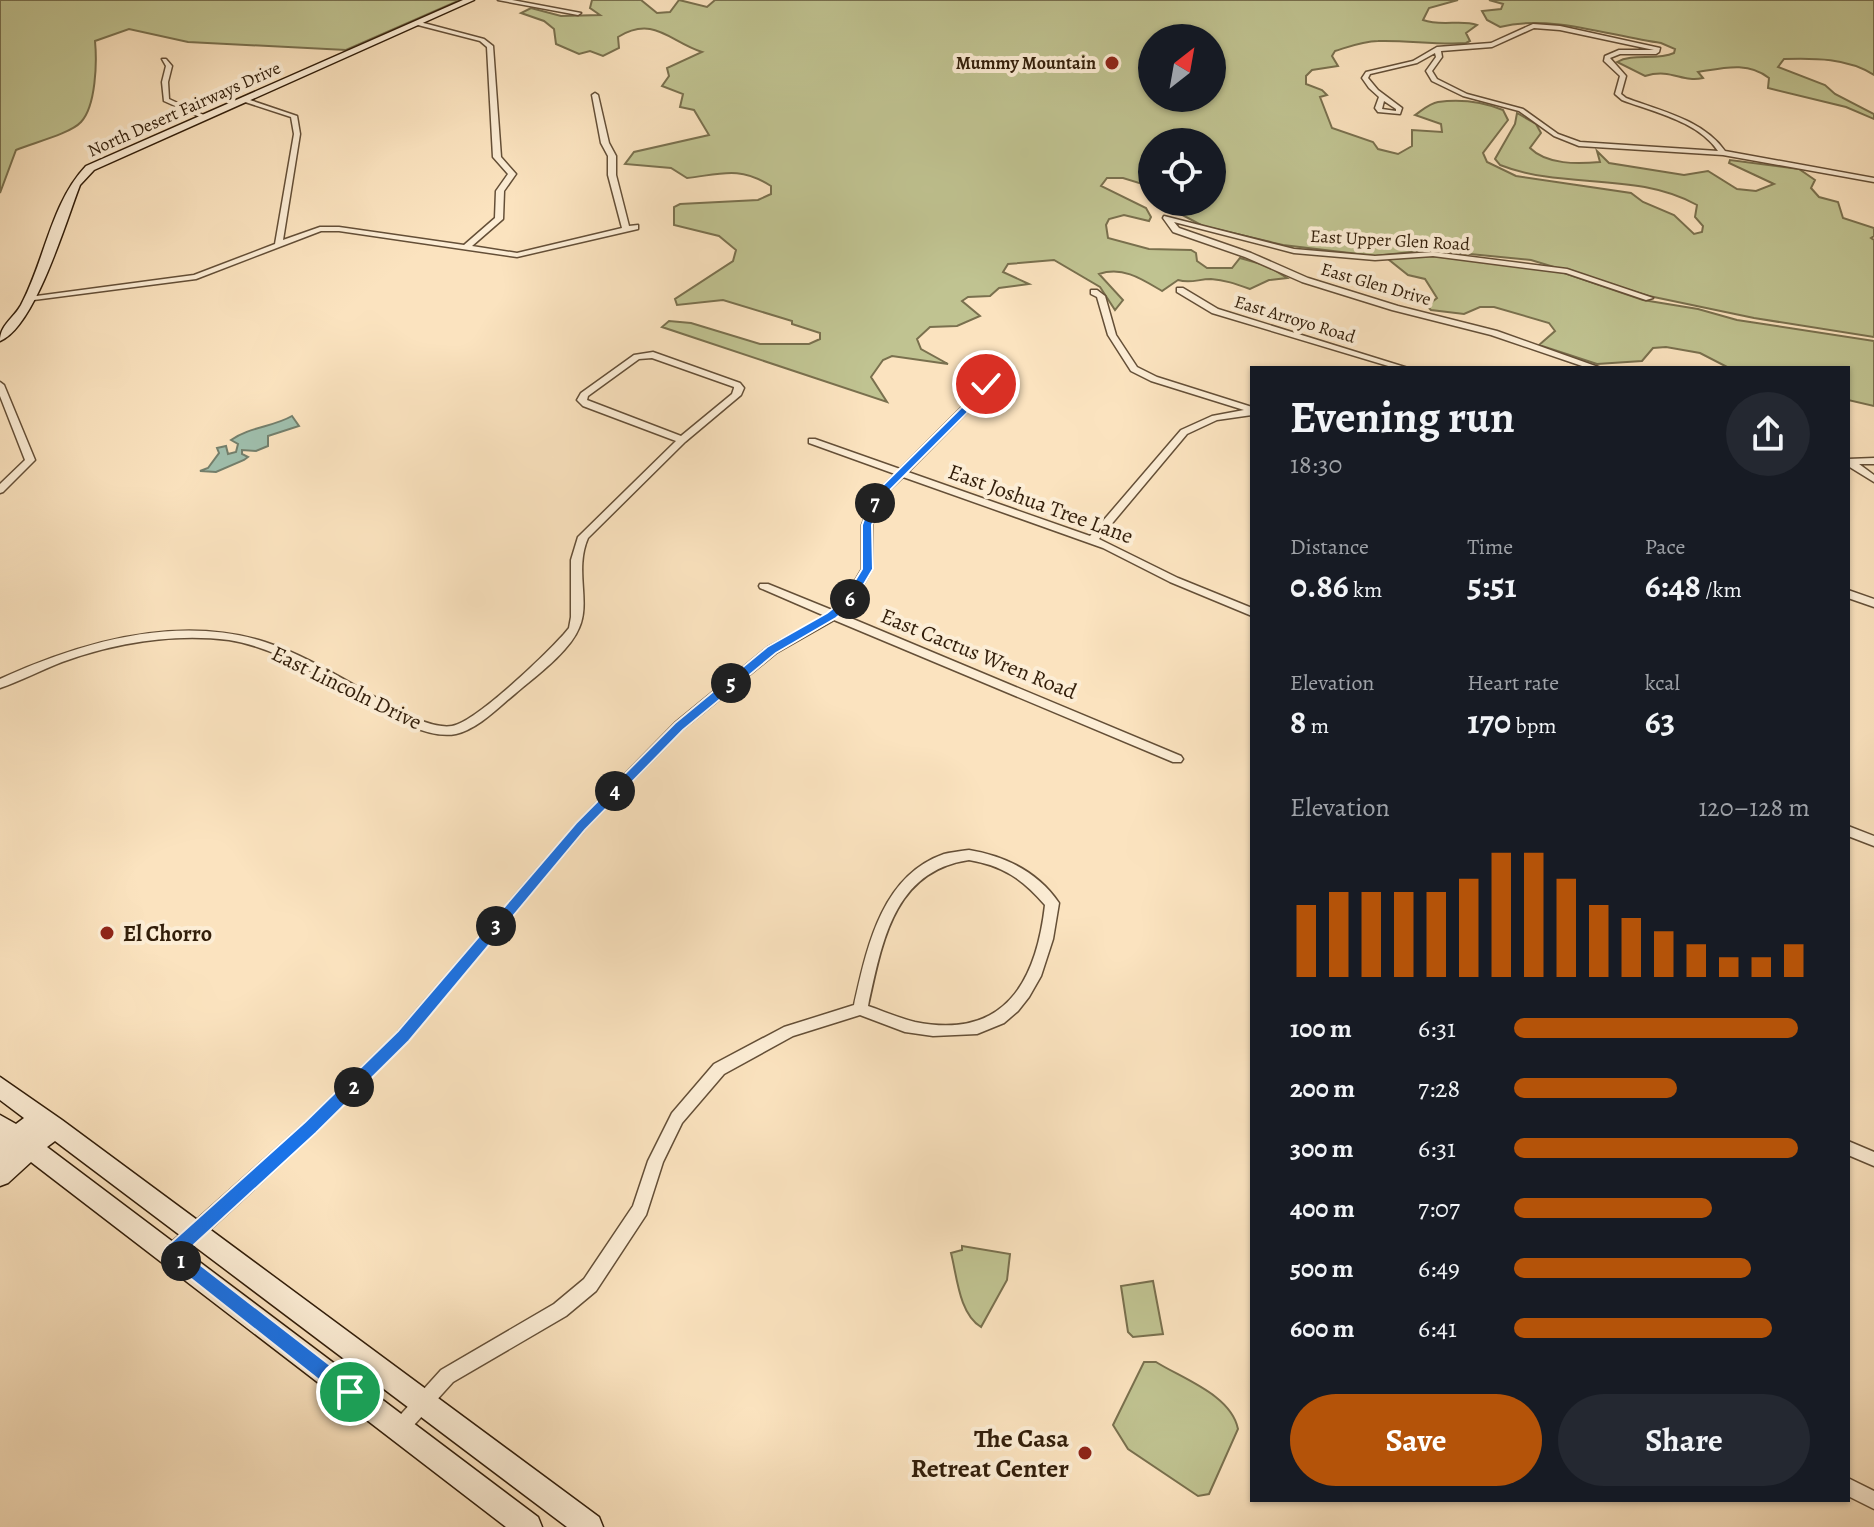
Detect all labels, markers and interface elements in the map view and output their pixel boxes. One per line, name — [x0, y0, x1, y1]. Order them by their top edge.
north arrow — [1138, 24, 1226, 112]
map controls — [1138, 24, 1226, 216]
place label: Mummy Mountain — [956, 51, 1096, 75]
marker: Mummy Mountain — [1103, 54, 1121, 72]
street label: North Desert Fairways Drive — [84, 56, 284, 162]
button: locate — [1138, 128, 1226, 216]
street label: East Upper Glen Road — [1309, 224, 1471, 256]
street label: East Glen Drive — [1318, 257, 1434, 311]
street label: East Arroyo Road — [1231, 289, 1359, 349]
pin — [952, 350, 1020, 418]
icon: check — [964, 362, 1008, 406]
text: Evening run — [1290, 387, 1515, 447]
button: share — [1726, 392, 1810, 476]
text: 18:30 — [1290, 447, 1342, 482]
street label: East Joshua Tree Lane — [944, 457, 1137, 551]
pin: 7 — [855, 483, 895, 523]
text: 7 — [870, 488, 880, 518]
text: Distance — [1290, 532, 1369, 562]
text: Time — [1467, 532, 1513, 562]
text: Pace — [1645, 532, 1685, 562]
text: 0.86 — [1290, 562, 1349, 609]
text: 5:51 — [1467, 562, 1517, 609]
text: 6:48 — [1645, 562, 1701, 609]
text: km — [1349, 575, 1382, 605]
text: /km — [1701, 575, 1742, 605]
pin: 6 — [830, 579, 870, 619]
text: 6 — [845, 584, 855, 614]
street label: East Cactus Wren Road — [876, 601, 1081, 707]
street label: East Lincoln Drive — [266, 639, 427, 737]
pin: 5 — [711, 663, 751, 703]
text: 5 — [726, 668, 736, 698]
text: Elevation — [1290, 668, 1374, 698]
text: Heart rate — [1467, 668, 1559, 698]
text: kcal — [1645, 668, 1680, 698]
text: 8 — [1290, 698, 1306, 745]
text: 170 — [1467, 698, 1511, 745]
text: 63 — [1645, 698, 1675, 745]
text: m — [1306, 711, 1329, 741]
text: bpm — [1511, 711, 1557, 741]
pin: 4 — [595, 771, 635, 811]
text: 4 — [610, 776, 620, 806]
text: Elevation — [1290, 790, 1390, 825]
text: 120–128 m — [1698, 790, 1810, 825]
pin: 3 — [476, 906, 516, 946]
text: 3 — [491, 911, 501, 941]
place label: El Chorro — [123, 919, 212, 949]
marker: El Chorro — [98, 924, 116, 942]
text: 100 m — [1290, 1011, 1352, 1046]
text: 6:31 — [1418, 1011, 1456, 1046]
pin: 2 — [334, 1067, 374, 1107]
text: 200 m — [1290, 1071, 1355, 1106]
text: 7:28 — [1418, 1071, 1460, 1106]
text: 2 — [349, 1072, 359, 1102]
text: 300 m — [1290, 1131, 1354, 1166]
text: 6:31 — [1418, 1131, 1456, 1166]
text: 400 m — [1290, 1191, 1355, 1226]
text: 7:07 — [1418, 1191, 1460, 1226]
pin: 1 — [161, 1241, 201, 1281]
text: 1 — [177, 1246, 185, 1276]
text: 500 m — [1290, 1251, 1354, 1286]
text: 6:49 — [1418, 1251, 1460, 1286]
text: 600 m — [1290, 1311, 1355, 1346]
text: 6:41 — [1418, 1311, 1457, 1346]
pin — [316, 1358, 384, 1426]
icon: arrive — [328, 1370, 372, 1414]
button: Save — [1290, 1394, 1542, 1486]
button: Share — [1558, 1394, 1810, 1486]
place label: The Casa Retreat Center — [911, 1421, 1069, 1486]
marker: The Casa Retreat Center — [1076, 1444, 1094, 1462]

